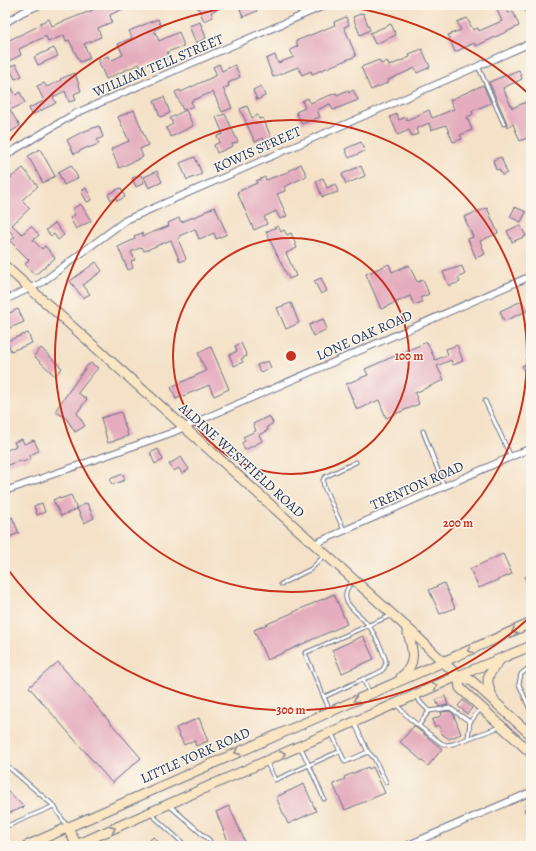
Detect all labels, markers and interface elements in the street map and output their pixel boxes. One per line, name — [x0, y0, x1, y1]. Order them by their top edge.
street label: WILLIAM TELL STREET — [89, 29, 227, 102]
street label: KOWIS STREET — [210, 122, 304, 177]
street label: LONE OAK ROAD — [313, 306, 415, 365]
text: 100 m — [395, 348, 423, 364]
centre of rings — [284, 349, 298, 363]
street label: ALDINE WESTFIELD ROAD — [174, 398, 309, 522]
street label: TRENTON ROAD — [368, 456, 467, 515]
text: 200 m — [443, 515, 473, 531]
one-way arrow — [511, 626, 518, 634]
one-way arrow — [466, 645, 474, 653]
one-way arrow — [431, 683, 438, 691]
one-way arrow — [352, 695, 360, 703]
text: 300 m — [276, 702, 306, 718]
street label: LITTLE YORK ROAD — [137, 723, 253, 788]
one-way arrow — [233, 747, 241, 755]
one-way arrow — [278, 751, 286, 759]
one-way arrow — [108, 826, 116, 834]

